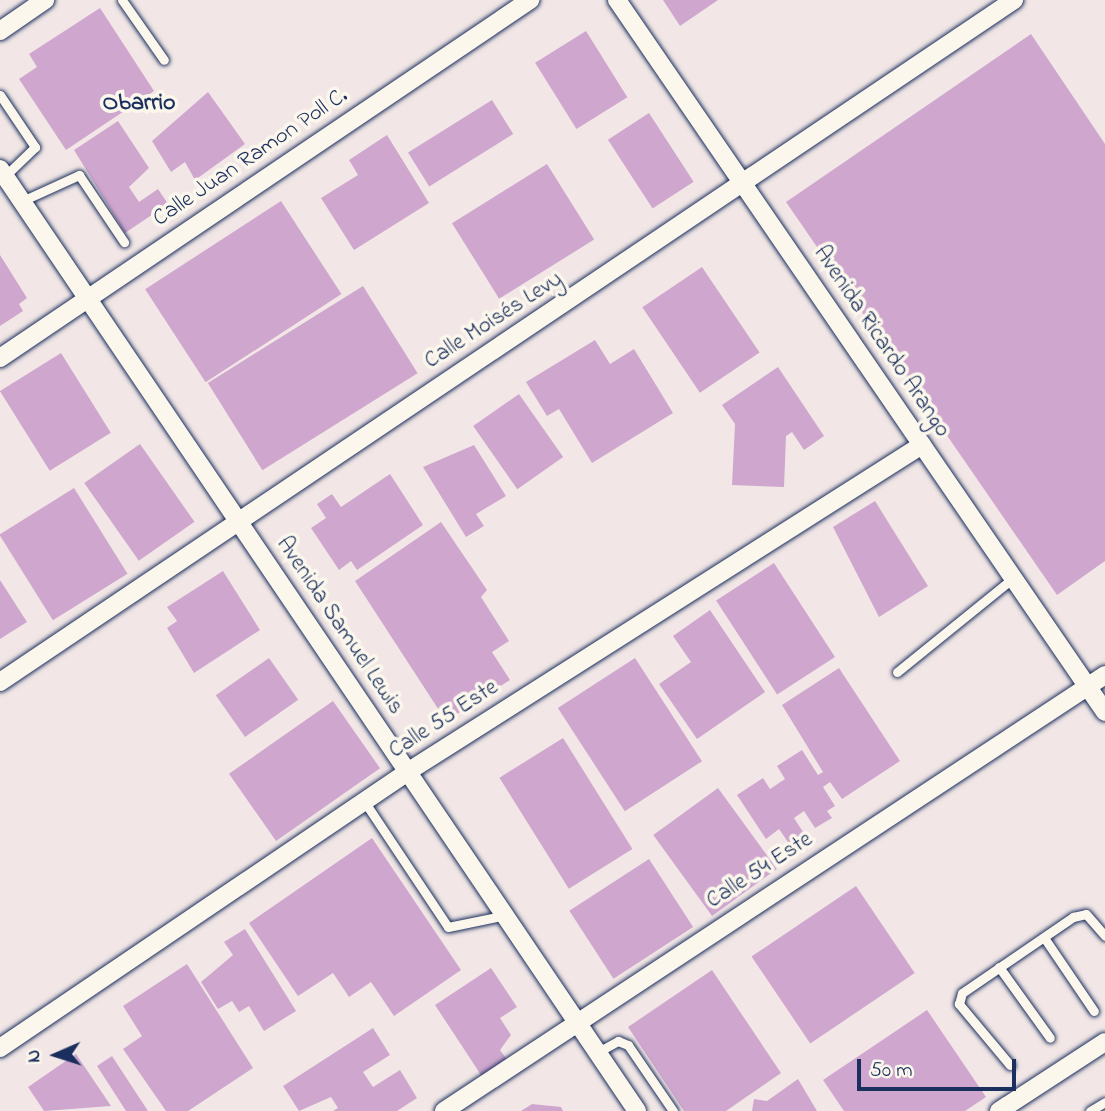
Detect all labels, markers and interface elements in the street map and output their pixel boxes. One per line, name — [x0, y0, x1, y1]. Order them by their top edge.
street label: Calle Juan Ramon Poll C. — [148, 83, 354, 233]
district label: Obarrio — [102, 90, 176, 118]
street label: Avenida Ricardo Arango — [807, 241, 955, 443]
street label: Calle Moisés Levy — [420, 266, 568, 376]
street label: Avenida Samuel Lewis — [269, 532, 409, 720]
street label: Calle 55 Este — [384, 675, 504, 765]
street label: Calle 54 Este — [702, 827, 818, 915]
north arrow — [21, 1020, 91, 1090]
scale bar — [860, 1044, 1019, 1088]
text: N — [21, 1049, 48, 1063]
text: 50 m — [870, 1056, 913, 1086]

